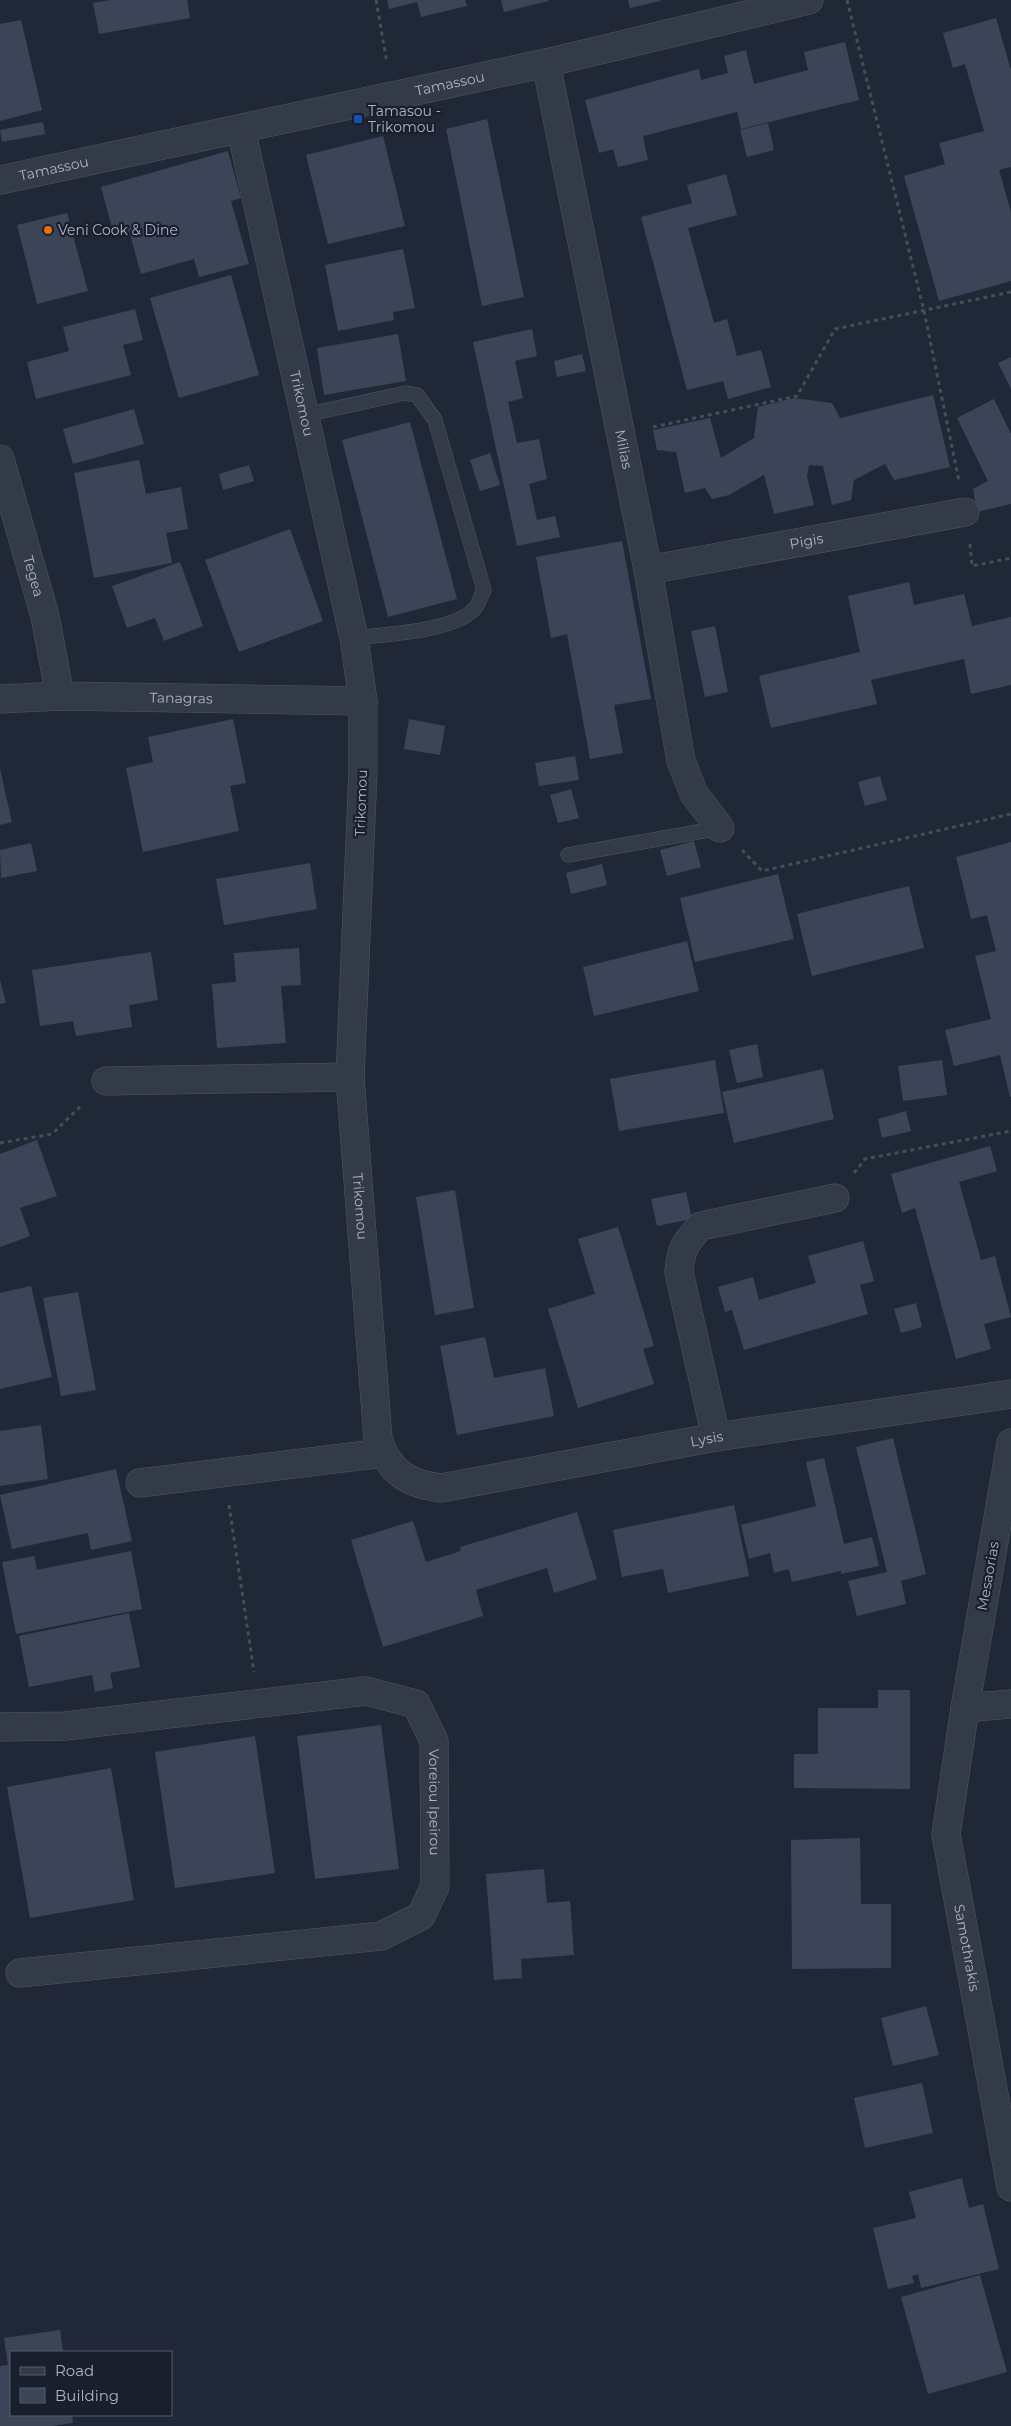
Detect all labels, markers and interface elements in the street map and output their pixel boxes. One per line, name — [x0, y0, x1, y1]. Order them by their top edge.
street label: Tamassou — [413, 67, 486, 100]
place label: Tamasou - Trikomou — [368, 102, 441, 136]
marker: Tamasou - Trikomou — [352, 113, 364, 125]
street label: Tamassou — [17, 152, 90, 185]
place label: Veni Cook & Dine — [58, 221, 178, 239]
marker: Veni Cook & Dine — [42, 224, 54, 236]
street label: Trikomou — [286, 369, 318, 438]
street label: Milias — [611, 428, 636, 471]
street label: Pigis — [788, 529, 825, 553]
street label: Tegea — [19, 554, 48, 599]
street label: Tanagras — [149, 688, 213, 708]
street label: Trikomou — [351, 769, 371, 837]
street label: Trikomou — [348, 1172, 372, 1240]
street label: Lysis — [689, 1427, 724, 1451]
street label: Mesaorias — [973, 1540, 1003, 1612]
street label: Voreiou Ipeirou — [425, 1749, 444, 1856]
street label: Samothrakis — [950, 1903, 984, 1993]
legend — [10, 2351, 172, 2416]
text: Road — [55, 2361, 94, 2380]
text: Building — [55, 2386, 119, 2405]

